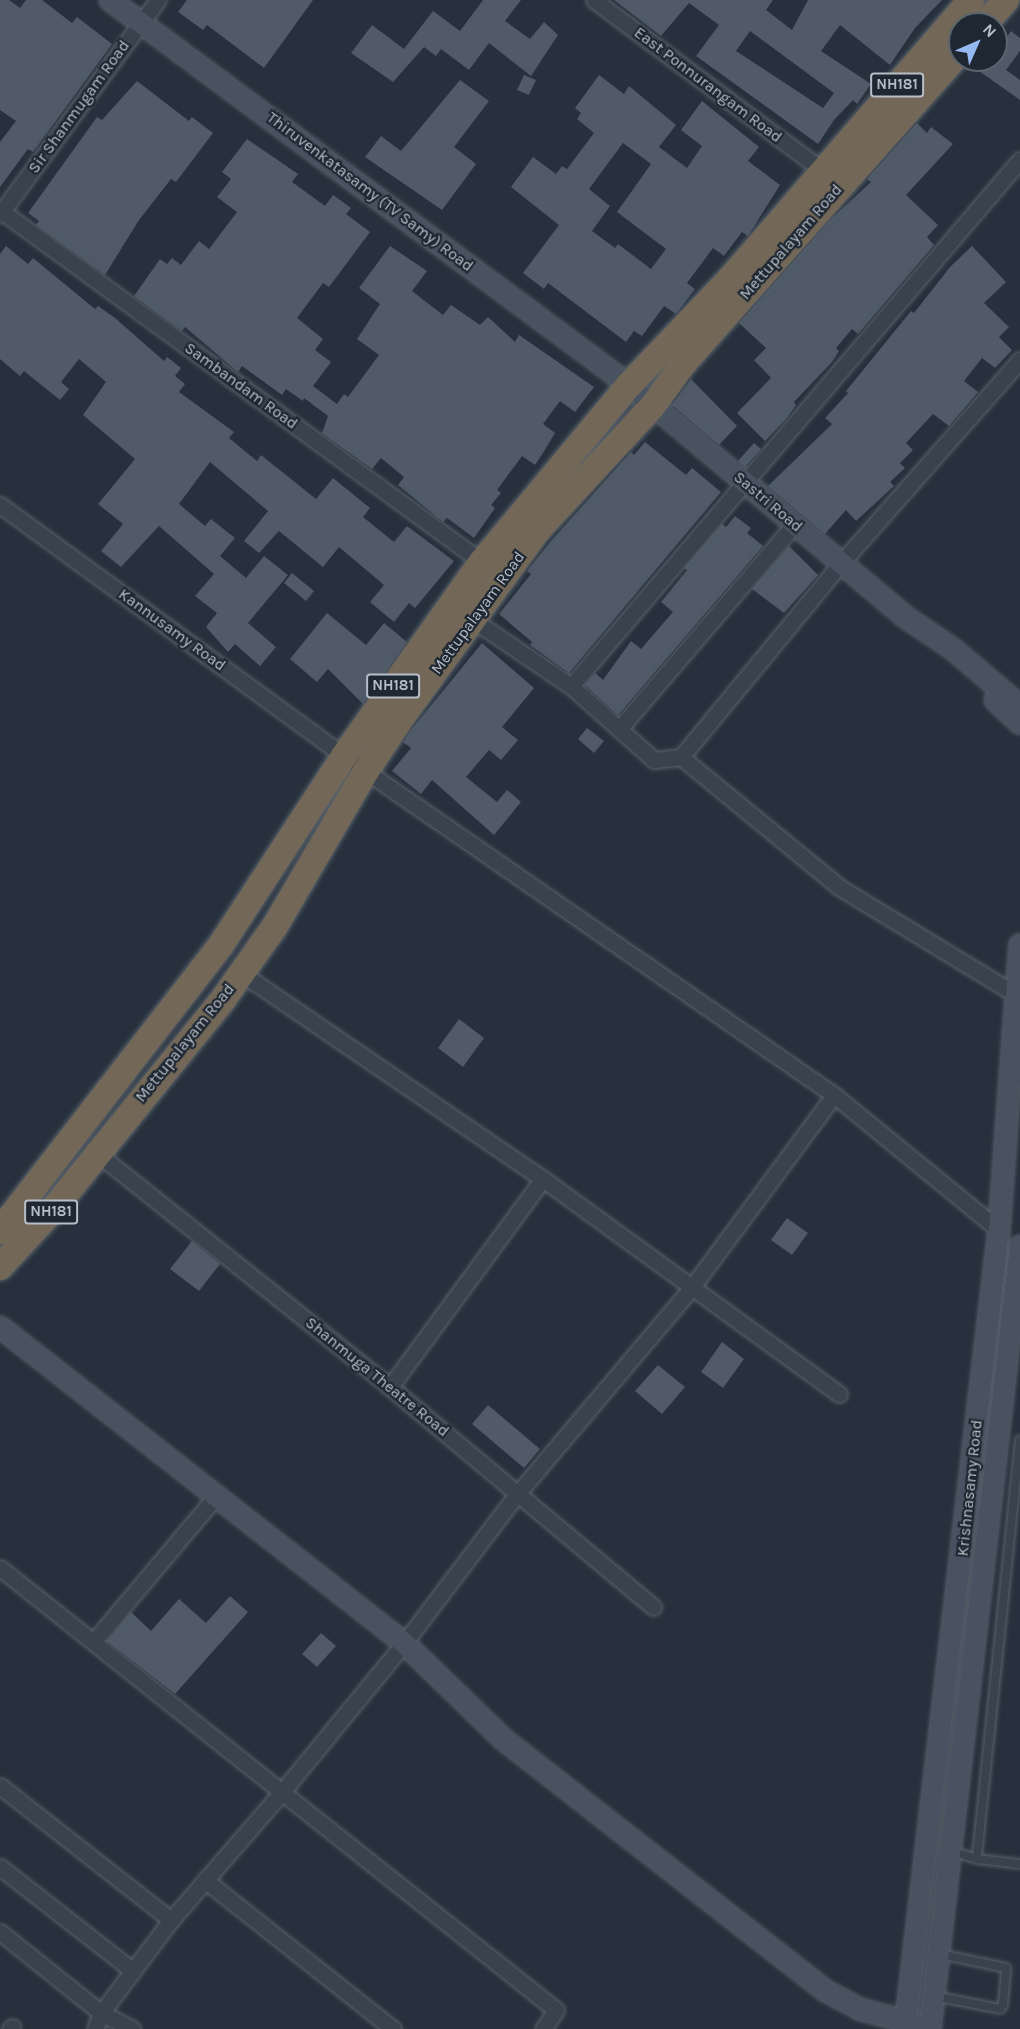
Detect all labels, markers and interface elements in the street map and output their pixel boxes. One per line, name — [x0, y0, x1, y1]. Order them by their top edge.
north arrow — [948, 12, 1008, 72]
text: N — [979, 20, 1000, 41]
street label: East Ponnurangam Road — [630, 23, 786, 147]
street label: Sir Shanmugam Road — [24, 37, 134, 177]
road number: NH181 — [870, 73, 924, 97]
street label: Thiruvenkatasamy (TV Samy) Road — [263, 108, 477, 276]
street label: Mettupalayam Road — [736, 180, 846, 304]
street label: Sambandam Road — [181, 338, 301, 434]
street label: Sastri Road — [730, 468, 806, 536]
street label: Mettupalayam Road — [427, 548, 529, 678]
street label: Kannusamy Road — [115, 585, 229, 675]
road number: NH181 — [366, 674, 420, 698]
street label: Mettupalayam Road — [131, 980, 239, 1106]
road number: NH181 — [24, 1200, 78, 1224]
street label: Shanmuga Theatre Road — [301, 1313, 453, 1441]
street label: Krishnasamy Road — [953, 1419, 987, 1557]

